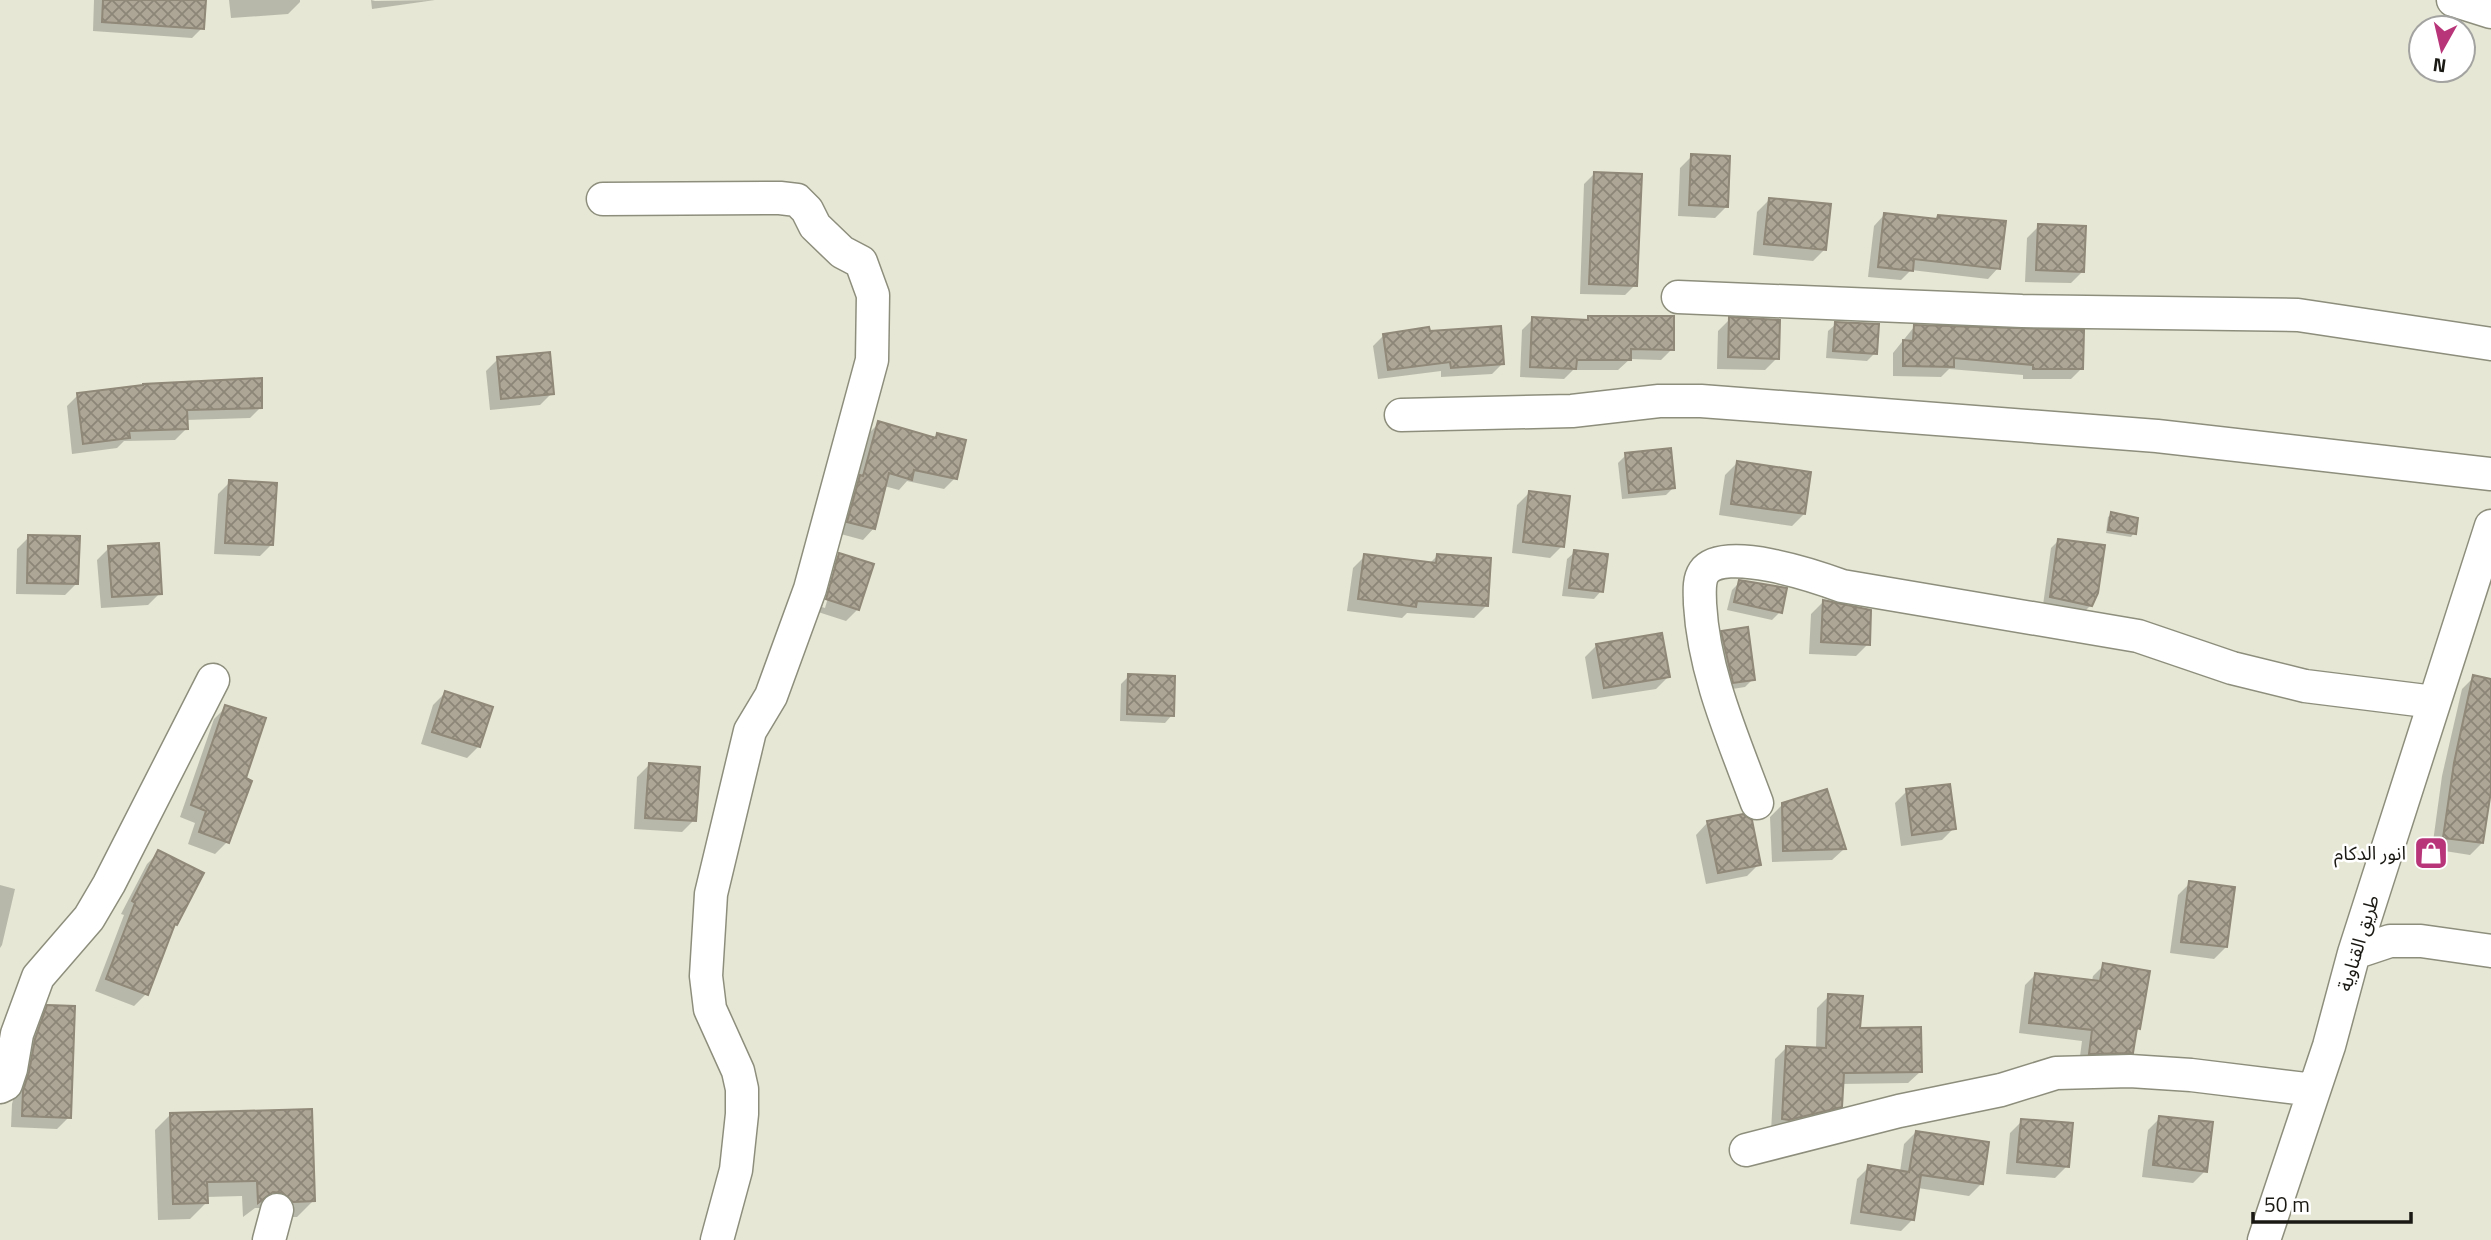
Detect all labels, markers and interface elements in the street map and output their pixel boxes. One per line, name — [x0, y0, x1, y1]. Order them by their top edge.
north arrow — [2407, 14, 2477, 84]
text: N — [2431, 51, 2448, 82]
shop icon: انور الدكام — [2412, 834, 2450, 872]
place label: انور الدكام — [2334, 838, 2406, 868]
street label: طريق القناوية — [2329, 891, 2386, 995]
scale bar — [2253, 1180, 2410, 1224]
text: 50 m — [2264, 1188, 2310, 1220]

